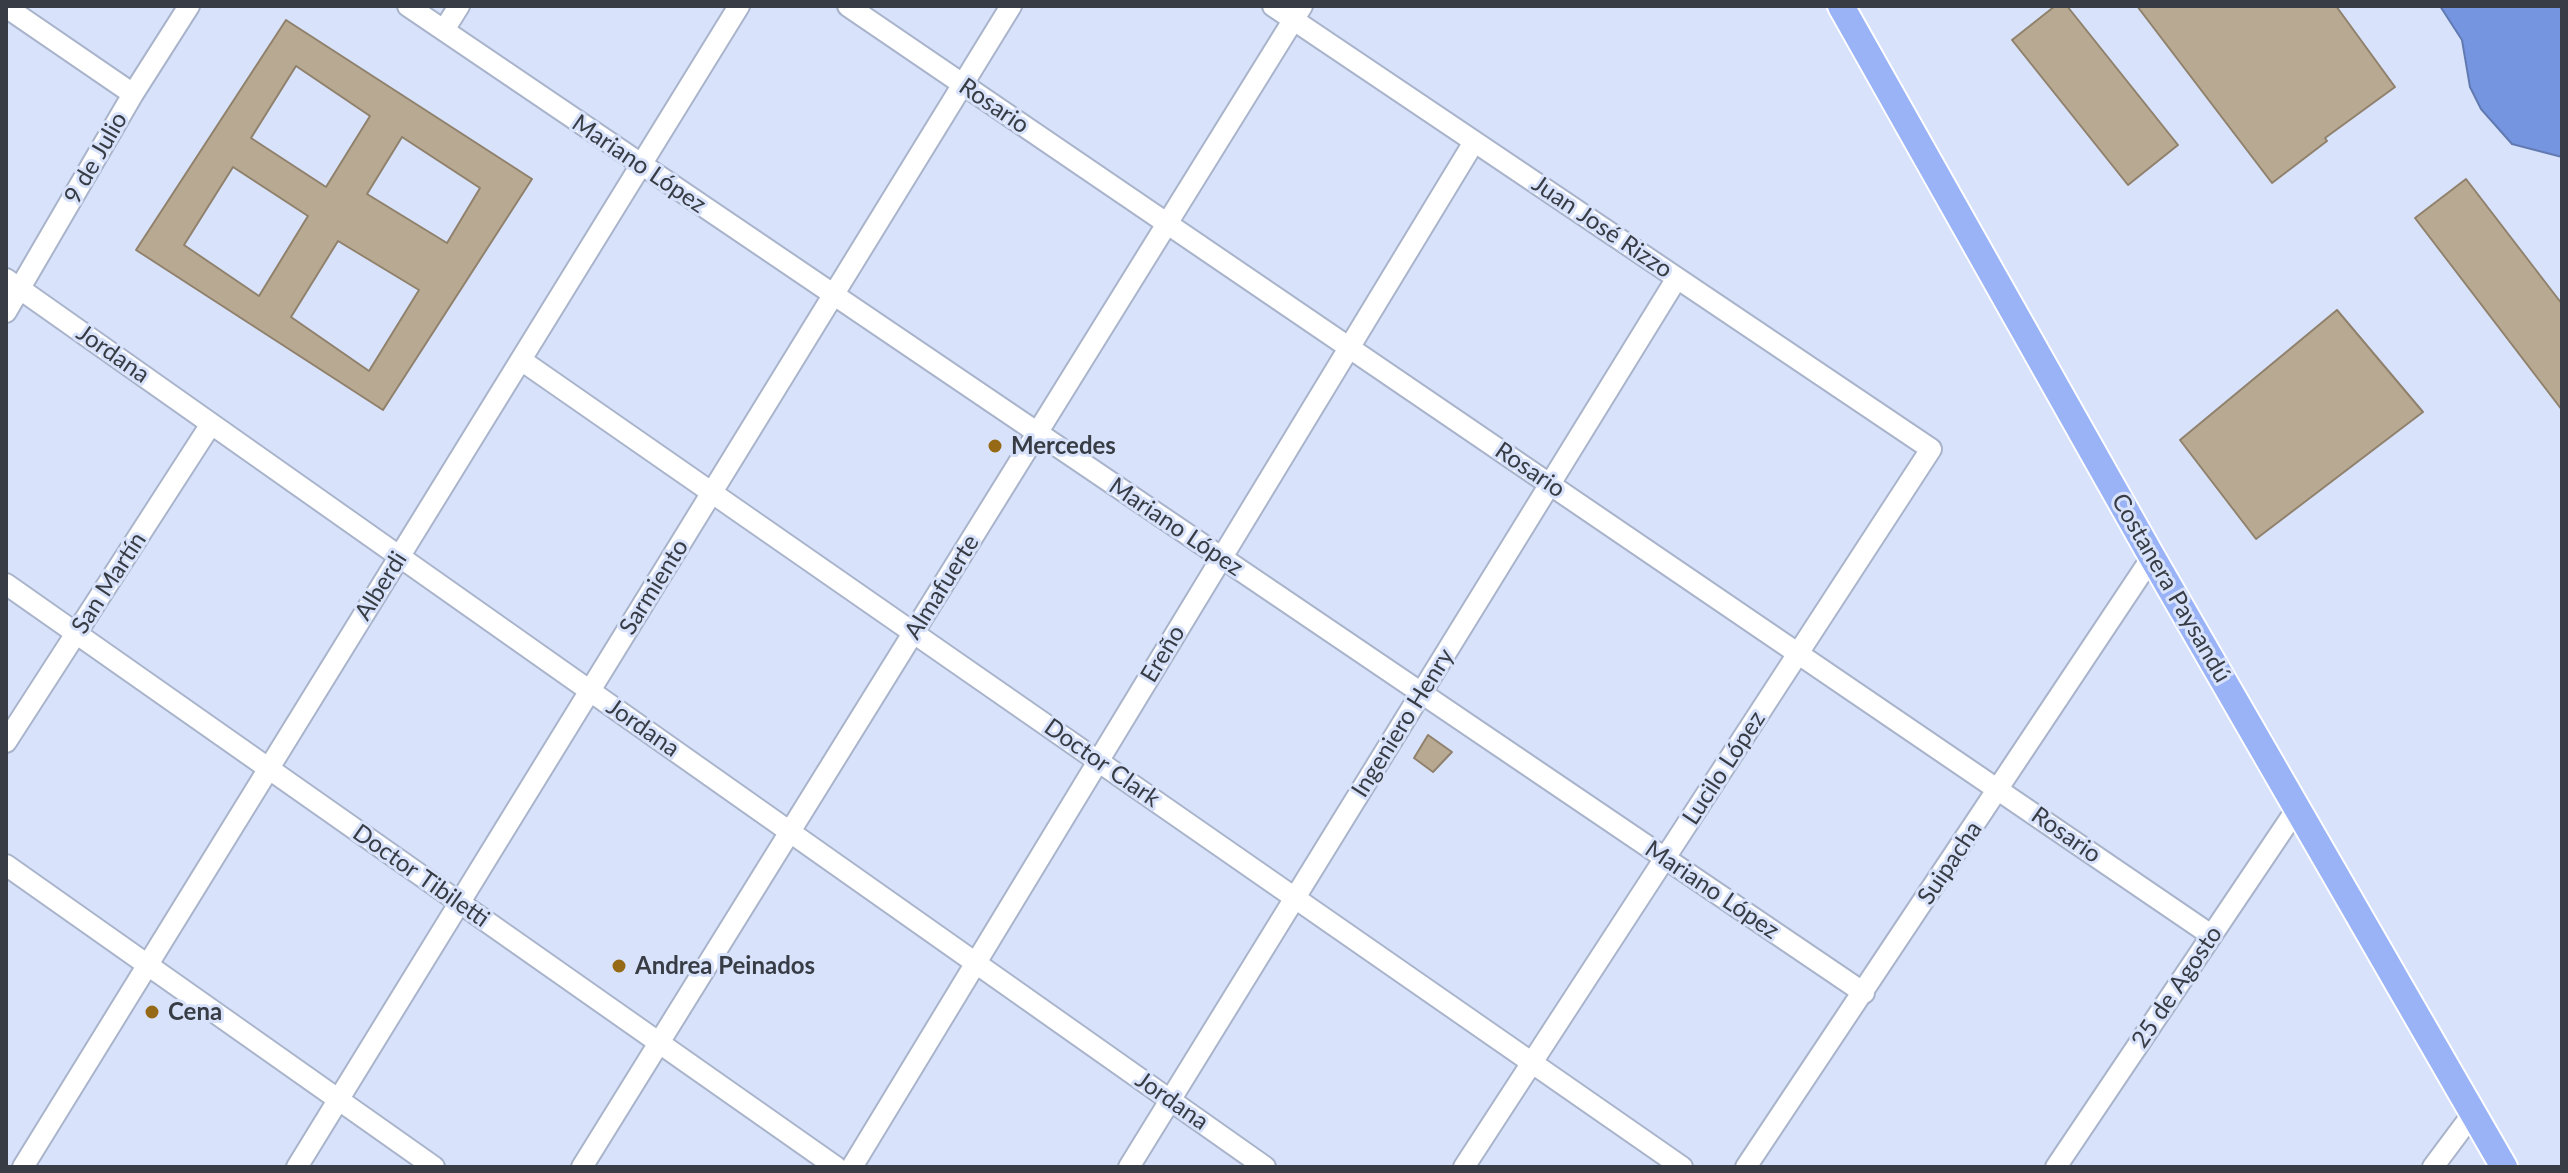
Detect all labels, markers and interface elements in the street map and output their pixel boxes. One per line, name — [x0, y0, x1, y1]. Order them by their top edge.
street label: Rosario — [953, 72, 1035, 140]
street label: 9 de Julio — [58, 107, 134, 209]
street label: Mariano López — [567, 109, 711, 219]
street label: Juan José Rizzo — [1526, 170, 1678, 284]
street label: Jordana — [71, 319, 155, 389]
place label: Mercedes — [1011, 432, 1116, 460]
street label: Rosario — [1489, 436, 1571, 504]
marker: Mercedes — [986, 437, 1004, 455]
street label: Mariano López — [1104, 472, 1248, 582]
street label: Costanera Paysandú — [2105, 488, 2237, 688]
street label: San Martín — [66, 527, 152, 639]
street label: Almafuerte — [899, 529, 985, 645]
street label: Sarmiento — [613, 534, 695, 640]
street label: Alberdi — [349, 546, 413, 626]
street label: Ereño — [1135, 620, 1191, 688]
street label: Ingeniero Henry — [1346, 643, 1460, 803]
street label: Jordana — [601, 693, 685, 763]
street label: Lucilo López — [1677, 706, 1771, 830]
street label: Doctor Clark — [1039, 713, 1165, 813]
street label: Rosario — [2026, 801, 2106, 869]
street label: Suipacha — [1912, 816, 1988, 910]
street label: Doctor Tibiletti — [347, 818, 495, 934]
street label: Mariano López — [1640, 835, 1784, 945]
street label: 25 de Agosto — [2126, 921, 2228, 1053]
place label: Andrea Peinados — [635, 952, 815, 980]
marker: Andrea Peinados — [610, 957, 628, 975]
place label: Cena — [168, 998, 222, 1026]
marker: Cena — [143, 1003, 161, 1021]
street label: Jordana — [1130, 1066, 1214, 1136]

